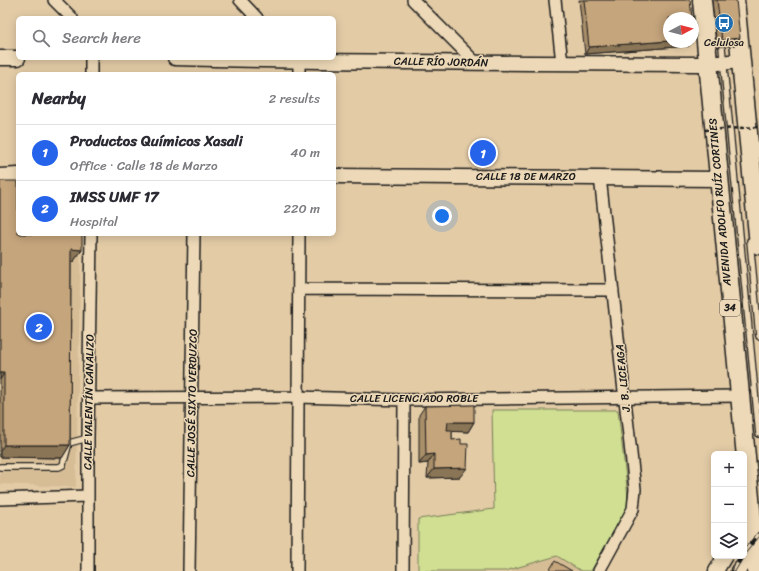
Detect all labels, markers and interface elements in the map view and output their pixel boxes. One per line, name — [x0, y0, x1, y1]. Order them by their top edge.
north arrow — [663, 12, 699, 48]
bus stop icon: Celulosa — [713, 12, 735, 34]
search box — [16, 16, 336, 60]
text: Search here — [62, 25, 141, 51]
icon: search — [30, 27, 52, 49]
place label: Celulosa — [704, 33, 745, 52]
street label: CALLE RÍO JORDÁN — [394, 52, 489, 72]
text: Nearby — [32, 83, 86, 113]
text: 2 results — [269, 87, 320, 110]
street label: AVENIDA ADOLFO RUÍZ CORTINES — [703, 117, 737, 288]
text: Productos Químicos Xasali — [70, 128, 243, 154]
pin: 1 — [470, 138, 496, 168]
text: 1 — [42, 141, 48, 164]
text: 40 m — [290, 141, 320, 164]
text: Office · Calle 18 de Marzo — [70, 154, 218, 177]
street label: CALLE 18 DE MARZO — [476, 167, 576, 186]
text: IMSS UMF 17 — [70, 184, 159, 210]
text: 2 — [41, 197, 49, 220]
text: 220 m — [283, 197, 320, 220]
your location — [432, 206, 452, 226]
text: Hospital — [70, 210, 118, 233]
road number: 34 — [720, 300, 740, 316]
pin: 2 — [26, 312, 52, 342]
street label: CALLE JOSÉ SIXTO VERDUZCO — [181, 329, 203, 477]
street label: CALLE VALENTÍN CANALIZO — [78, 334, 100, 470]
street label: J. B. LICEAGA — [610, 343, 636, 414]
street label: CALLE LICENCIADO ROBLE — [350, 389, 479, 408]
map controls — [711, 451, 747, 559]
button: + — [711, 451, 747, 487]
button: − — [711, 487, 747, 523]
button: layers — [711, 523, 747, 559]

